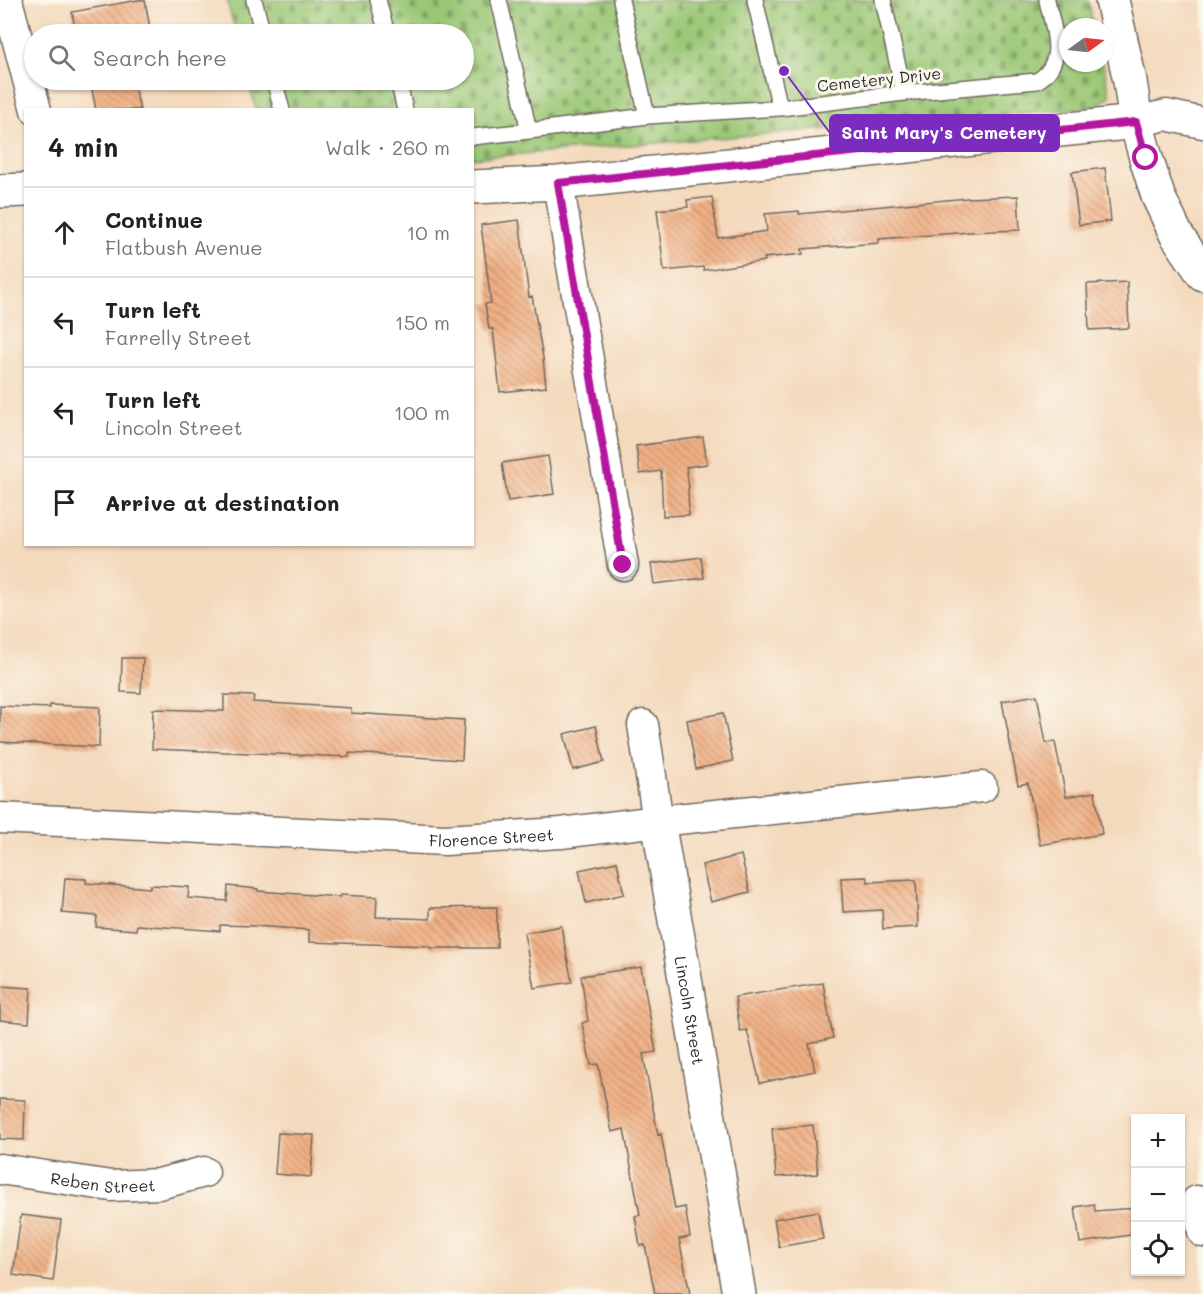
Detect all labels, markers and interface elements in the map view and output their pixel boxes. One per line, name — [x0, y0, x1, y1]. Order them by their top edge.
north arrow — [1059, 18, 1113, 72]
search box — [24, 24, 474, 90]
icon: search — [45, 41, 78, 74]
text: Search here — [93, 43, 227, 72]
street label: Cemetery Drive — [816, 62, 942, 96]
callout: Saint Mary's Cemetery — [830, 115, 1059, 151]
text: Saint Mary's Cemetery — [841, 120, 1047, 144]
text: 4 min — [48, 130, 118, 164]
text: Walk · 260 m — [325, 134, 450, 160]
route start — [1132, 144, 1158, 170]
text: Continue — [105, 205, 203, 234]
icon: ahead — [48, 216, 81, 249]
text: 10 m — [406, 219, 450, 245]
text: Flatbush Avenue — [105, 234, 263, 260]
text: Turn left — [105, 295, 201, 324]
icon: left — [48, 306, 81, 339]
text: 150 m — [395, 309, 450, 335]
text: Farrelly Street — [105, 324, 252, 350]
text: Turn left — [105, 385, 201, 414]
icon: left — [48, 396, 81, 429]
text: 100 m — [394, 399, 450, 425]
text: Lincoln Street — [105, 414, 243, 440]
icon: arrive — [48, 486, 81, 519]
text: Arrive at destination — [105, 488, 340, 517]
route end — [609, 551, 635, 577]
street label: Florence Street — [429, 823, 554, 851]
street label: Lincoln Street — [671, 954, 710, 1066]
map controls — [1131, 1114, 1185, 1276]
button: + — [1131, 1114, 1185, 1168]
street label: Reben Street — [49, 1166, 156, 1197]
button: − — [1131, 1168, 1185, 1222]
button: locate — [1131, 1222, 1185, 1276]

